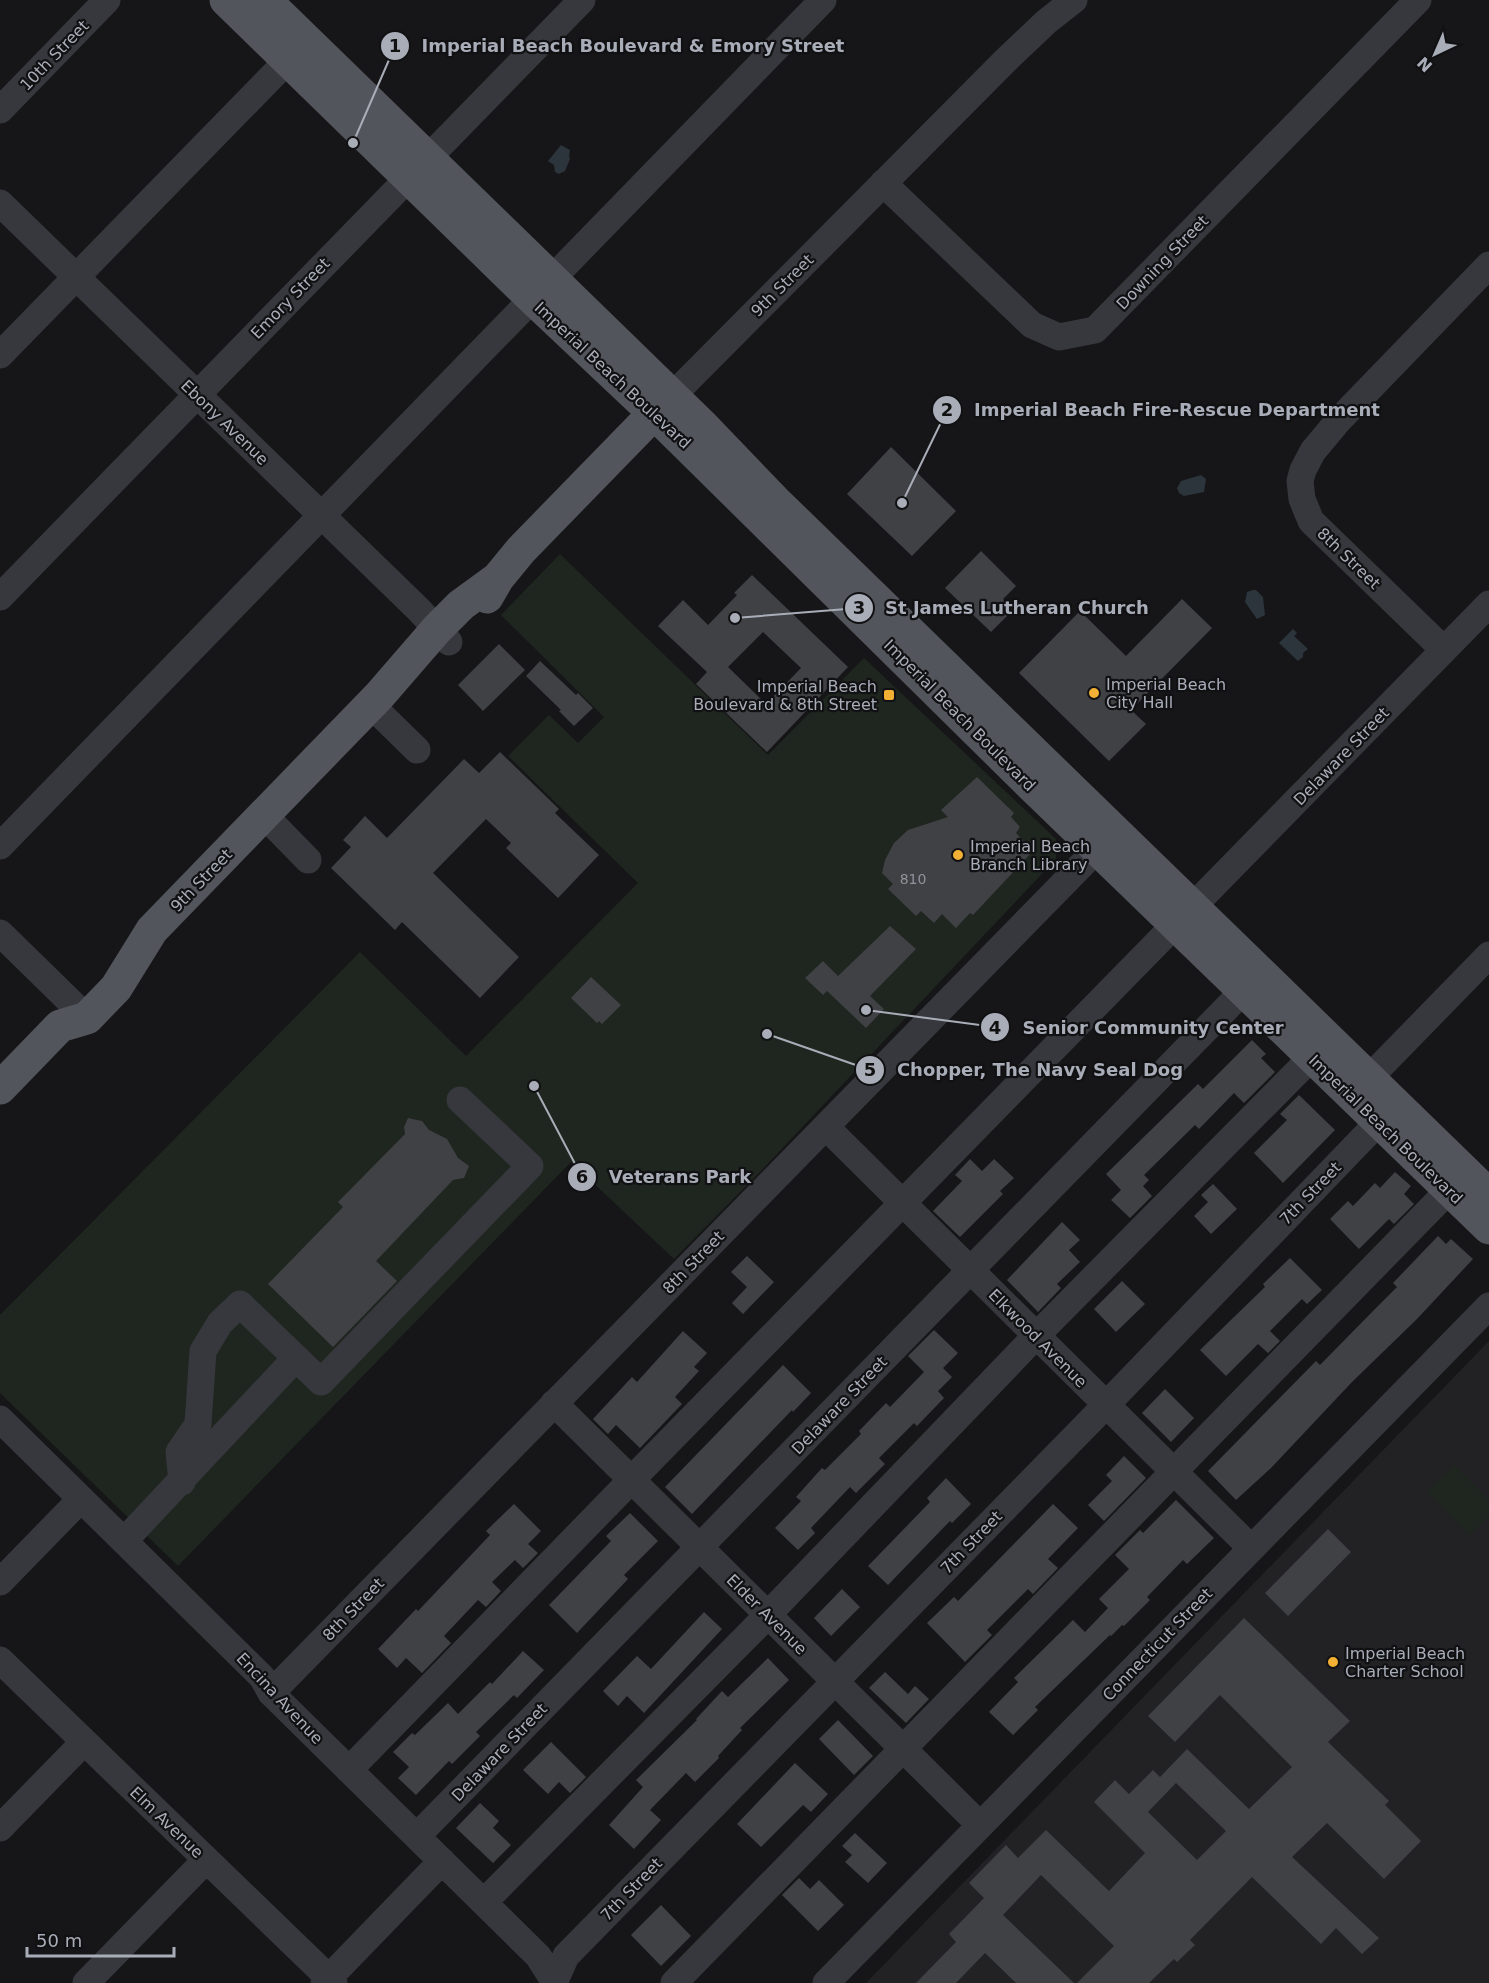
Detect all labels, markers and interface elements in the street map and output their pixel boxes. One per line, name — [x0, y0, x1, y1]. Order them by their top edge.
street label: 10th Street — [16, 16, 93, 94]
north arrow — [1405, 24, 1465, 84]
callout: Imperial Beach Boulevard & Emory Street — [380, 28, 857, 64]
text: 1 — [389, 35, 401, 56]
text: Imperial Beach Boulevard & Emory Street — [422, 35, 845, 56]
text: N — [1414, 53, 1436, 76]
street label: Downing Street — [1113, 211, 1212, 313]
street label: 9th Street — [747, 250, 817, 320]
street label: Emory Street — [247, 254, 334, 343]
street label: Imperial Beach Boulevard — [531, 298, 695, 453]
street label: Ebony Avenue — [177, 376, 272, 469]
callout: Imperial Beach Fire-Rescue Department — [932, 392, 1392, 428]
text: 2 — [941, 399, 953, 420]
text: Imperial Beach Fire-Rescue Department — [974, 399, 1380, 420]
street label: 8th Street — [1313, 524, 1384, 593]
callout: St James Lutheran Church — [844, 590, 1161, 626]
text: 3 — [853, 597, 865, 618]
text: St James Lutheran Church — [885, 597, 1149, 618]
street label: Imperial Beach Boulevard — [880, 636, 1039, 795]
place label: Imperial Beach City Hall — [1106, 675, 1226, 712]
place label: Imperial Beach Boulevard & 8th Street — [693, 677, 877, 714]
marker: Imperial Beach City Hall — [1087, 686, 1101, 700]
marker: Imperial Beach Boulevard & 8th Street — [882, 688, 896, 702]
street label: Delaware Street — [1290, 703, 1393, 809]
place label: Imperial Beach Branch Library — [970, 837, 1090, 874]
street label: 9th Street — [167, 845, 236, 916]
marker: Imperial Beach Branch Library — [951, 848, 965, 862]
house number: 810 — [900, 871, 926, 887]
callout: Senior Community Center — [980, 1009, 1296, 1045]
text: 4 — [989, 1017, 1001, 1038]
text: Senior Community Center — [1022, 1017, 1284, 1038]
street label: Imperial Beach Boulevard — [1305, 1051, 1466, 1208]
callout: Chopper, The Navy Seal Dog — [855, 1052, 1195, 1088]
text: 5 — [864, 1059, 876, 1080]
text: Chopper, The Navy Seal Dog — [897, 1059, 1183, 1080]
street label: 7th Street — [1276, 1158, 1345, 1229]
callout: Veterans Park — [567, 1159, 764, 1195]
text: 6 — [576, 1166, 588, 1187]
text: Veterans Park — [609, 1166, 752, 1187]
street label: 8th Street — [659, 1227, 728, 1298]
street label: Elkwood Avenue — [985, 1285, 1091, 1391]
street label: Delaware Street — [788, 1352, 891, 1458]
street label: 7th Street — [937, 1507, 1006, 1578]
street label: Elder Avenue — [723, 1570, 811, 1658]
street label: 8th Street — [319, 1574, 388, 1645]
street label: Connecticut Street — [1099, 1584, 1216, 1705]
place label: Imperial Beach Charter School — [1345, 1644, 1465, 1681]
street label: Encina Avenue — [232, 1649, 327, 1748]
marker: Imperial Beach Charter School — [1326, 1655, 1340, 1669]
street label: Delaware Street — [448, 1699, 551, 1805]
street label: Elm Avenue — [126, 1783, 207, 1862]
street label: 7th Street — [597, 1854, 666, 1925]
scale bar — [27, 1920, 174, 1958]
text: 50 m — [36, 1930, 82, 1951]

